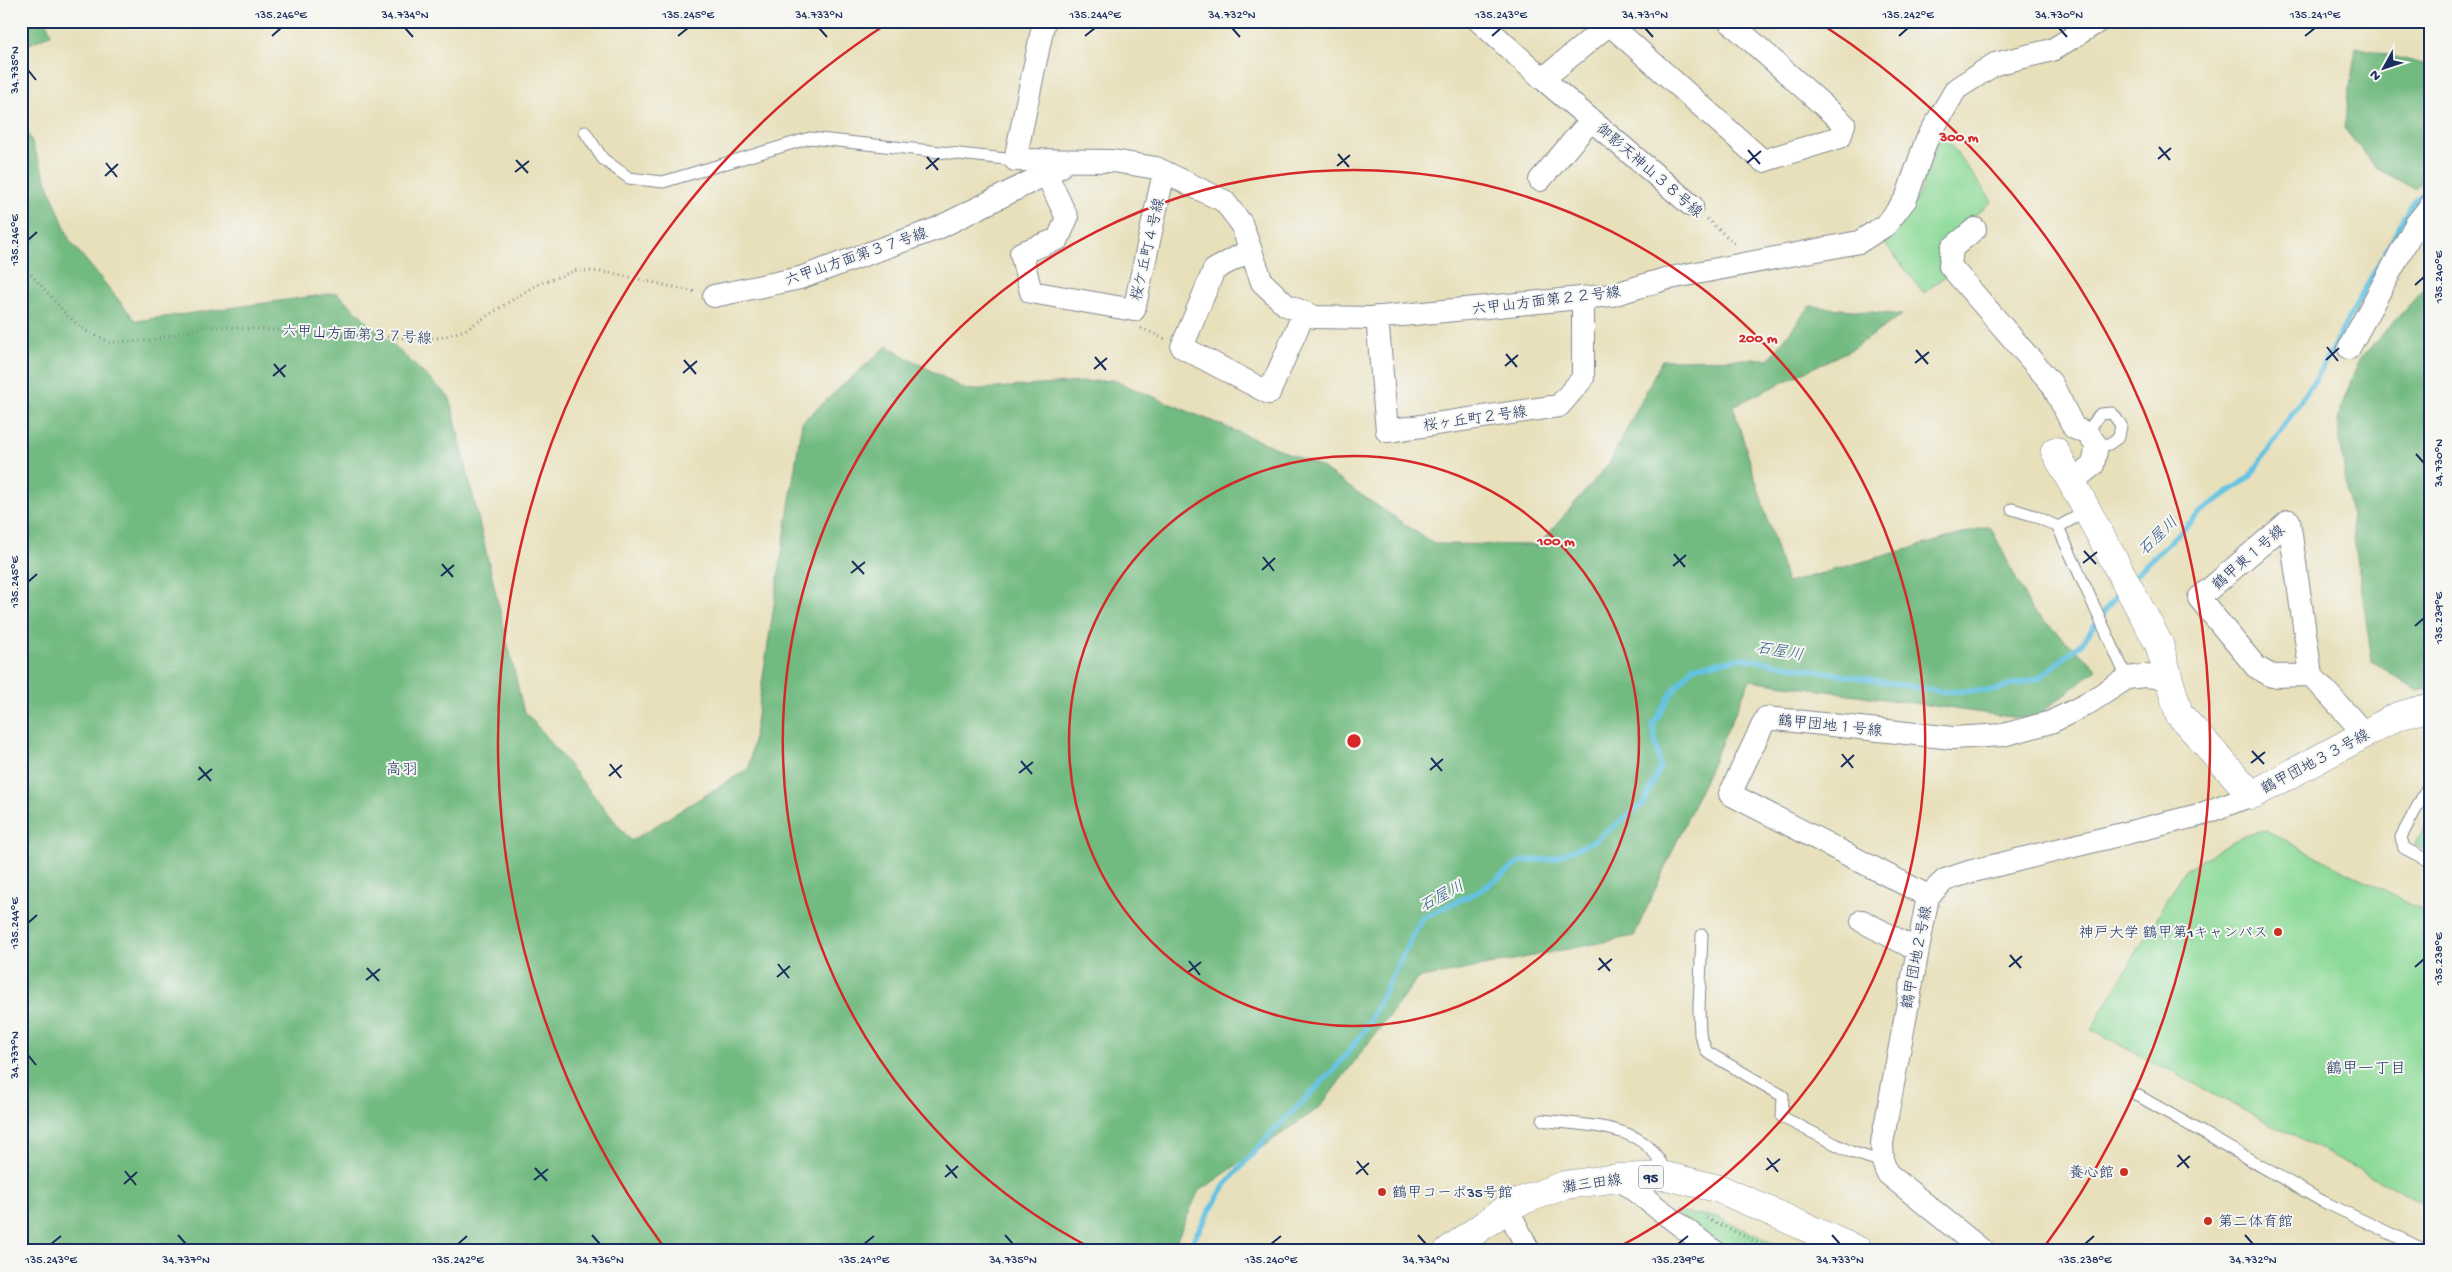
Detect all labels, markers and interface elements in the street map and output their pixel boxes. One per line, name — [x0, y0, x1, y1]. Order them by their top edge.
text: 135.246°E — [254, 9, 307, 23]
text: 34.734°N — [380, 9, 429, 23]
text: 135.245°E — [661, 9, 714, 23]
text: 34.733°N — [794, 9, 843, 23]
text: 135.244°E — [1068, 9, 1121, 23]
text: 34.732°N — [1207, 9, 1256, 23]
text: 135.243°E — [1474, 9, 1527, 23]
text: 34.731°N — [1621, 9, 1668, 23]
text: 135.242°E — [1881, 9, 1934, 23]
text: 34.730°N — [2034, 9, 2083, 23]
text: 135.241°E — [2289, 9, 2341, 23]
north arrow — [2360, 42, 2410, 92]
text: 34.735°N — [9, 46, 23, 95]
text: N — [2367, 66, 2385, 84]
street label: 御影天神山３８号線 — [1592, 120, 1706, 223]
text: 300 m — [1938, 129, 1979, 147]
street label: 桜ケ丘町４号線 — [1127, 196, 1170, 303]
text: 135.246°E — [9, 214, 23, 267]
street label: 六甲山方面第３７号線 — [782, 224, 931, 291]
text: 135.240°E — [2433, 250, 2447, 304]
street label: 六甲山方面第２２号線 — [1471, 283, 1622, 320]
street label: 六甲山方面第３７号線 — [282, 322, 432, 349]
text: 200 m — [1739, 330, 1778, 348]
street label: 桜ヶ丘町２号線 — [1422, 403, 1529, 436]
text: 34.730°N — [2433, 439, 2447, 488]
water label: 石屋川 — [2135, 513, 2183, 561]
street label: 鶴甲東１号線 — [2209, 521, 2289, 595]
text: 100 m — [1536, 533, 1575, 551]
text: 135.245°E — [9, 556, 23, 609]
text: 135.239°E — [2433, 591, 2447, 645]
water label: 石屋川 — [1754, 639, 1805, 667]
street label: 鶴甲団地１号線 — [1777, 712, 1883, 741]
street label: 鶴甲団地３３号線 — [2258, 726, 2373, 799]
centre of rings — [1345, 732, 1363, 750]
district label: 高羽 — [386, 761, 418, 781]
water label: 石屋川 — [1417, 878, 1468, 918]
text: 135.244°E — [9, 897, 23, 950]
street label: 鶴甲団地２号線 — [1898, 904, 1937, 1011]
place label: 神戸大学 鶴甲第1キャンパス — [2079, 924, 2268, 943]
marker: 神戸大学 鶴甲第1キャンパス — [2272, 926, 2284, 938]
text: 135.238°E — [2433, 932, 2447, 986]
text: 34.737°N — [9, 1031, 23, 1080]
district label: 鶴甲一丁目 — [2326, 1059, 2406, 1080]
place label: 養心館 — [2069, 1164, 2114, 1183]
road number: 95 — [1638, 1166, 1664, 1188]
marker: 養心館 — [2118, 1166, 2130, 1178]
street label: 灘三田線 — [1561, 1171, 1623, 1198]
place label: 鶴甲コーポ35号館 — [1392, 1184, 1513, 1203]
marker: 鶴甲コーポ35号館 — [1376, 1186, 1388, 1198]
place label: 第二体育館 — [2218, 1213, 2293, 1232]
marker: 第二体育館 — [2202, 1215, 2214, 1227]
text: 135.243°E — [24, 1254, 77, 1268]
text: 34.737°N — [161, 1254, 210, 1268]
text: 135.242°E — [431, 1254, 484, 1268]
text: 34.736°N — [575, 1254, 624, 1268]
text: 135.241°E — [838, 1254, 890, 1268]
text: 34.735°N — [988, 1254, 1037, 1268]
text: 135.240°E — [1244, 1254, 1298, 1268]
text: 34.734°N — [1401, 1254, 1450, 1268]
text: 135.239°E — [1651, 1254, 1705, 1268]
text: 34.733°N — [1815, 1254, 1864, 1268]
text: 135.238°E — [2058, 1254, 2112, 1268]
text: 34.732°N — [2228, 1254, 2277, 1268]

